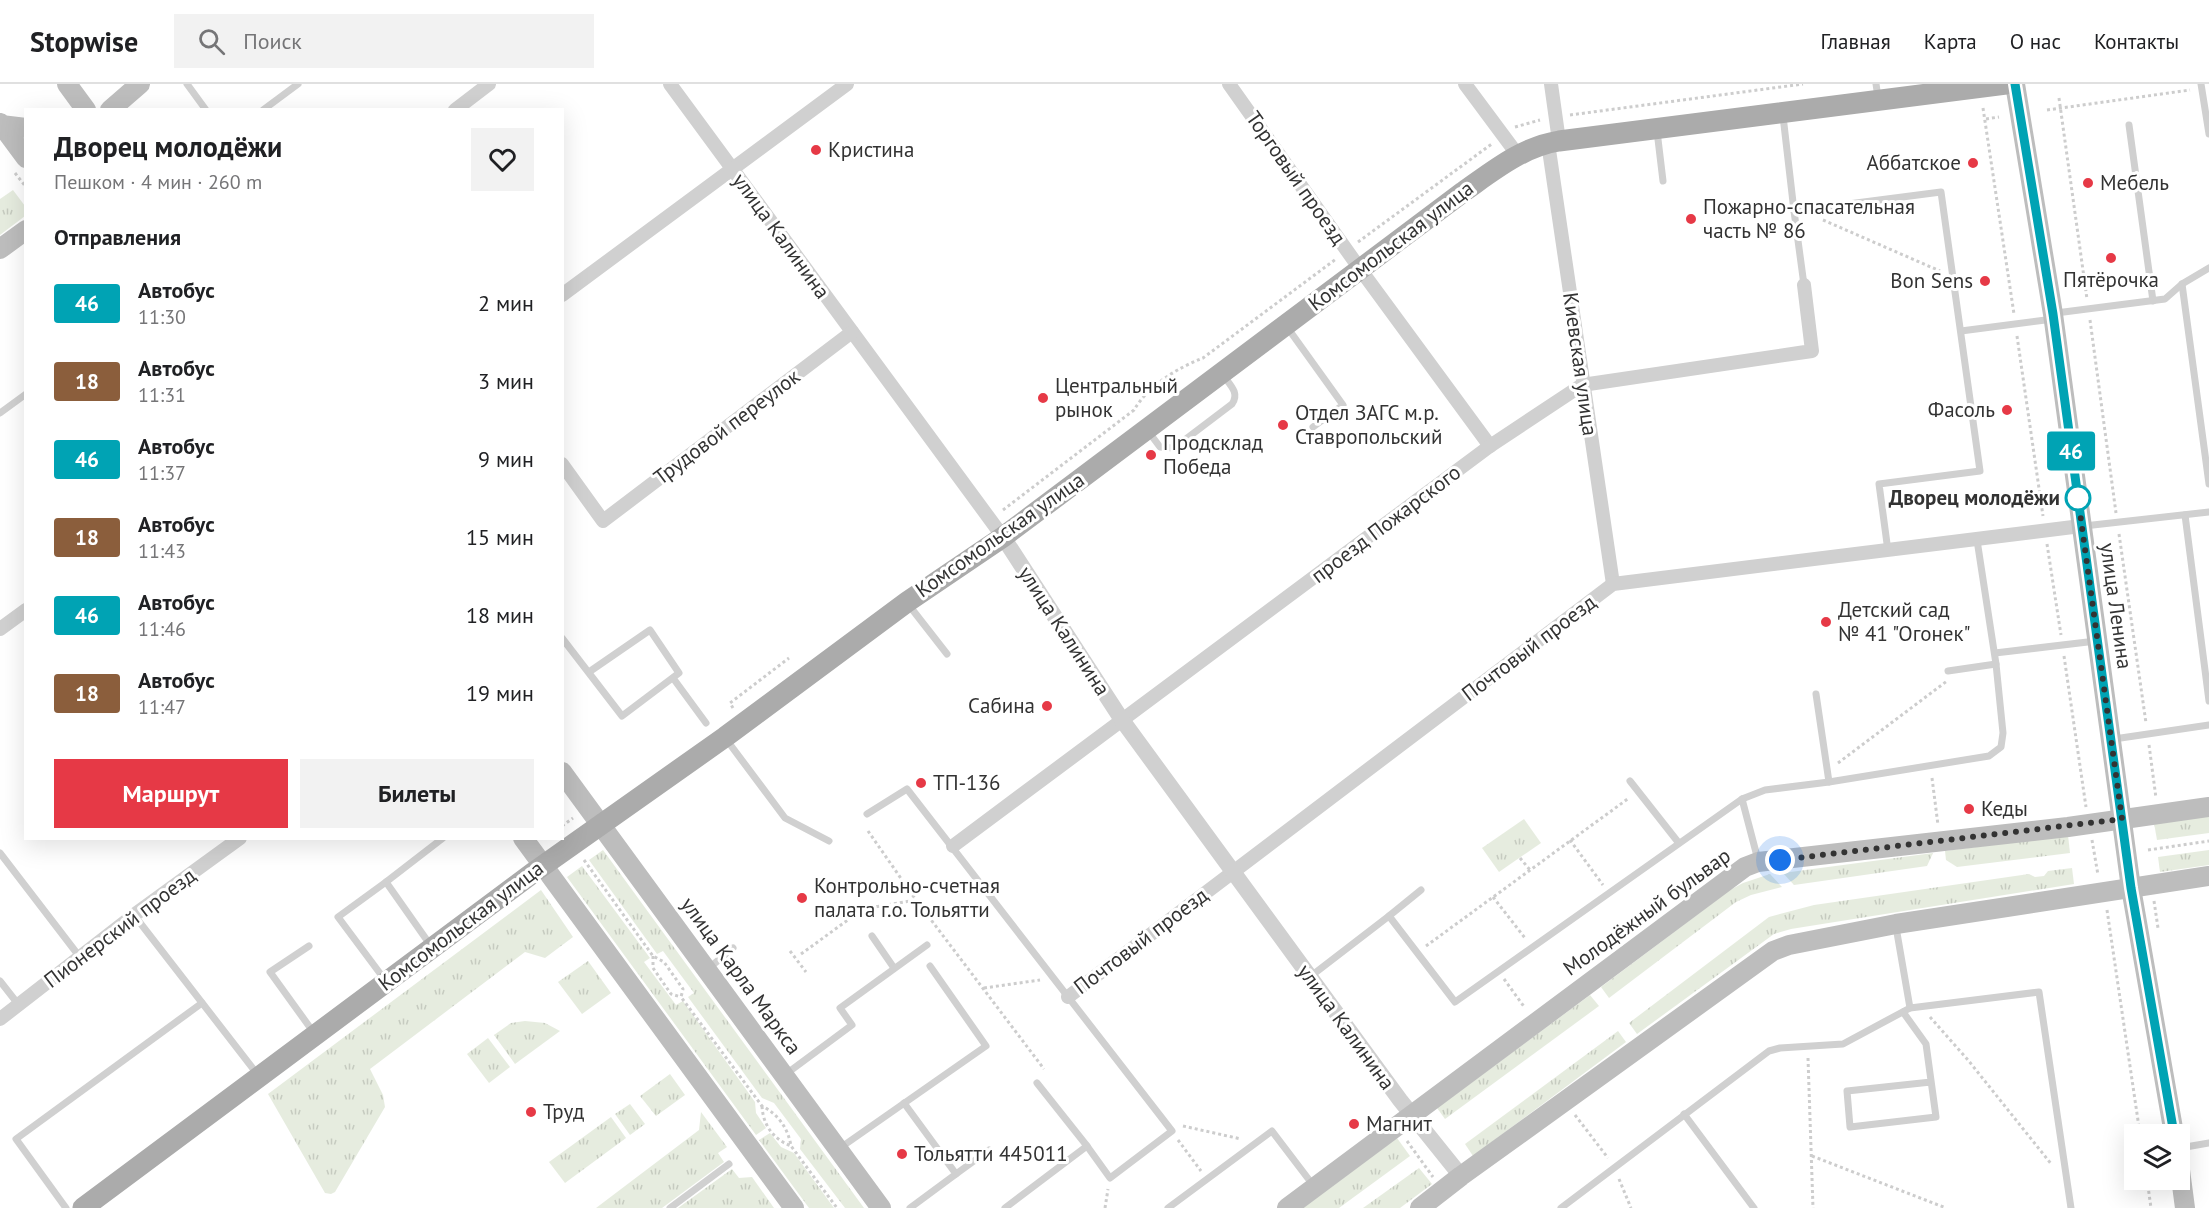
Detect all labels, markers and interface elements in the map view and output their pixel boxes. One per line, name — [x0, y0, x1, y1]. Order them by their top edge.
search box — [174, 14, 594, 68]
text: Stopwise — [30, 23, 138, 60]
icon: search — [195, 25, 228, 58]
text: Поиск — [243, 27, 302, 55]
text: Главная — [1820, 28, 1891, 55]
text: Карта — [1924, 28, 1977, 55]
text: О нас — [2010, 28, 2061, 55]
text: Контакты — [2094, 28, 2179, 55]
street label: Торговый проезд — [1240, 106, 1352, 250]
text: Дворец молодёжи — [54, 128, 282, 165]
button: heart — [471, 128, 534, 191]
place label: Кристина — [828, 136, 914, 163]
marker: Кристина — [809, 143, 823, 157]
place label: Аббатское — [1867, 149, 1961, 176]
marker: Аббатское — [1966, 156, 1980, 170]
street label: улица Калинина — [727, 168, 836, 304]
text: Пешком · 4 мин · 260 m — [54, 169, 262, 195]
place label: Мебель — [2100, 169, 2169, 196]
street label: Комсомольская улица — [1303, 175, 1479, 317]
marker: Мебель — [2081, 176, 2095, 190]
place label: Пожарно-спасательная часть № 86 — [1703, 193, 1915, 244]
marker: Пожарно-спасательная часть № 86 — [1684, 212, 1698, 226]
text: Отправления — [54, 223, 181, 251]
marker: Пятёрочка — [2104, 251, 2118, 265]
place label: Пятёрочка — [2063, 266, 2159, 293]
place label: Bon Sens — [1890, 267, 1973, 294]
marker: Bon Sens — [1978, 274, 1992, 288]
text: Автобус — [138, 276, 215, 304]
text: 2 мин — [478, 289, 534, 317]
text: 46 — [75, 290, 99, 317]
street label: Киевская улица — [1557, 291, 1604, 437]
text: 11:30 — [138, 304, 186, 330]
text: Автобус — [138, 354, 215, 382]
street label: Трудовой переулок — [648, 363, 805, 490]
text: 3 мин — [478, 367, 534, 395]
text: 18 — [75, 368, 99, 395]
place label: Центральный рынок — [1055, 372, 1178, 423]
text: 11:31 — [138, 382, 186, 408]
marker: Центральный рынок — [1036, 391, 1050, 405]
place label: Фасоль — [1928, 396, 1995, 423]
place label: Отдел ЗАГС м.р. Ставропольский — [1295, 399, 1442, 450]
marker: Фасоль — [2000, 403, 2014, 417]
marker: Отдел ЗАГС м.р. Ставропольский — [1276, 418, 1290, 432]
place label: Продсклад Победа — [1163, 429, 1263, 480]
text: Автобус — [138, 432, 215, 460]
line badge: 46 — [2044, 432, 2098, 470]
text: 46 — [2059, 438, 2083, 465]
text: 9 мин — [478, 445, 534, 473]
text: 46 — [75, 446, 99, 473]
marker: Продсклад Победа — [1144, 448, 1158, 462]
street label: проезд Пожарского — [1305, 458, 1466, 589]
text: 11:37 — [138, 460, 186, 486]
street label: Комсомольская улица — [910, 466, 1089, 603]
place label: Дворец молодёжи — [1889, 484, 2060, 511]
marker: Дворец молодёжи — [2065, 485, 2091, 511]
text: Автобус — [138, 510, 215, 538]
text: 15 мин — [466, 523, 534, 551]
text: 18 — [75, 524, 99, 551]
text: 11:43 — [138, 538, 186, 564]
street label: улица Ленина — [2094, 541, 2139, 671]
street label: улица Калинина — [1013, 561, 1116, 701]
text: Автобус — [138, 588, 215, 616]
street label: Почтовый проезд — [1456, 588, 1601, 707]
place label: Детский сад № 41 "Огонек" — [1838, 596, 1970, 647]
text: 18 мин — [466, 601, 534, 629]
text: 46 — [75, 602, 99, 629]
marker: Детский сад № 41 "Огонек" — [1819, 615, 1833, 629]
text: 11:46 — [138, 616, 186, 642]
text: Автобус — [138, 666, 215, 694]
text: 19 мин — [466, 679, 534, 707]
text: 18 — [75, 680, 99, 707]
place label: Сабина — [968, 692, 1035, 719]
text: 11:47 — [138, 694, 186, 720]
marker: Сабина — [1040, 699, 1054, 713]
button: Маршрут — [54, 759, 288, 828]
button: Билеты — [300, 759, 534, 828]
place label: ТП-136 — [933, 769, 1000, 796]
marker: ТП-136 — [914, 776, 928, 790]
place label: Кеды — [1981, 795, 2028, 822]
marker: Кеды — [1962, 802, 1976, 816]
street label: Молодёжный бульвар — [1558, 842, 1736, 981]
your location — [1765, 845, 1795, 875]
street label: Комсомольская улица — [373, 855, 549, 997]
street label: Пионерский проезд — [38, 862, 201, 993]
place label: Контрольно-счетная палата г.о. Тольятти — [814, 872, 1000, 923]
street label: Почтовый проезд — [1068, 881, 1213, 1000]
marker: Контрольно-счетная палата г.о. Тольятти — [795, 891, 809, 905]
street label: улица Карла Маркса — [675, 892, 808, 1060]
street label: улица Калинина — [1292, 959, 1401, 1095]
place label: Труд — [543, 1098, 584, 1125]
marker: Труд — [524, 1105, 538, 1119]
place label: Магнит — [1366, 1110, 1433, 1137]
marker: Магнит — [1347, 1117, 1361, 1131]
map controls — [2124, 1124, 2190, 1190]
button: layers — [2124, 1124, 2190, 1190]
place label: Тольятти 445011 — [914, 1140, 1068, 1167]
marker: Тольятти 445011 — [895, 1147, 909, 1161]

